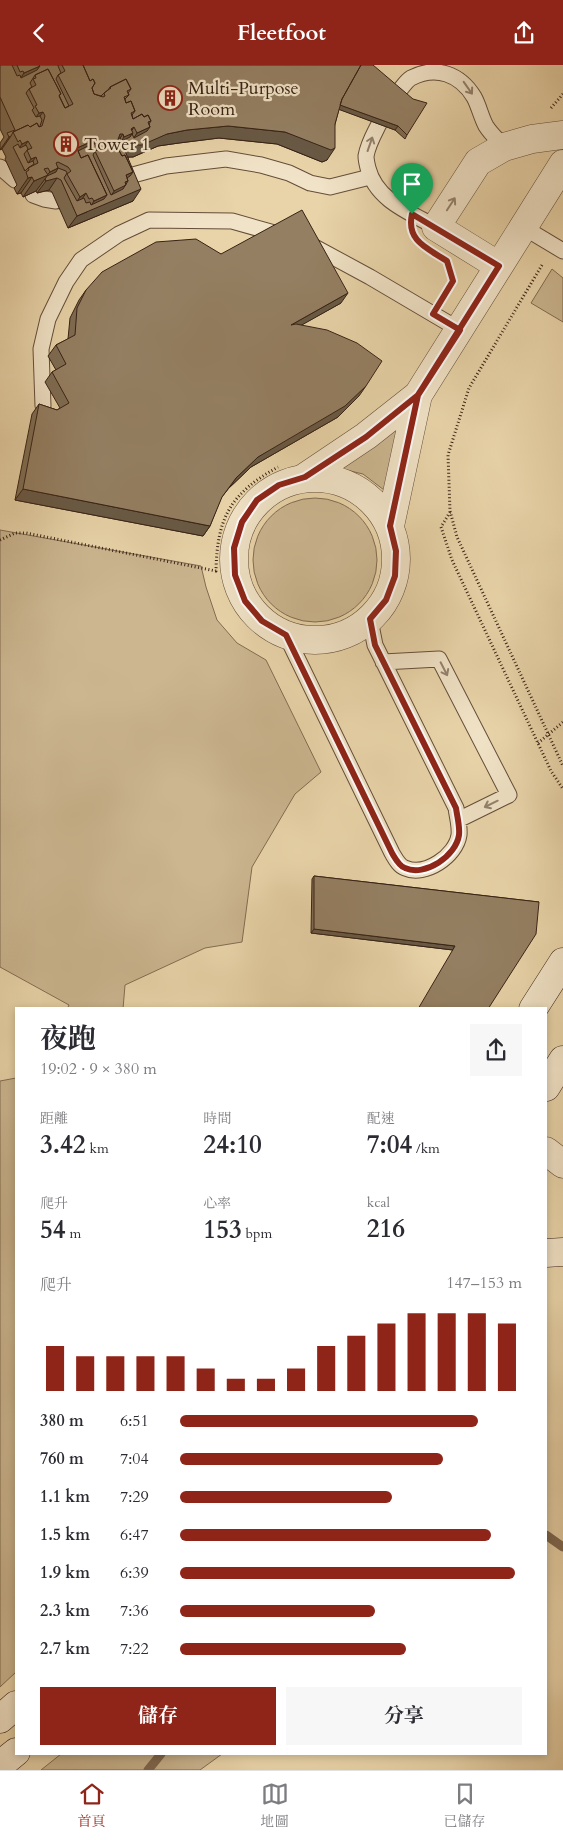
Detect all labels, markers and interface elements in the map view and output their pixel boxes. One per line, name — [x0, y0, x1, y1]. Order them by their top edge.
text: Fleetfoot — [237, 18, 326, 48]
icon: back — [25, 19, 53, 47]
icon: share — [510, 19, 538, 47]
place label: Multi-Purpose Room — [188, 76, 299, 122]
one-way arrow — [463, 81, 473, 95]
building icon: Multi-Purpose Room — [157, 85, 183, 111]
building icon: Tower 1 — [53, 131, 79, 157]
place label: Tower 1 — [84, 132, 150, 157]
one-way arrow — [366, 137, 375, 153]
pin — [391, 163, 433, 214]
icon: arrive — [398, 170, 426, 198]
one-way arrow — [446, 198, 456, 212]
one-way arrow — [440, 661, 449, 676]
one-way arrow — [484, 800, 499, 809]
text: 夜跑 — [40, 1020, 96, 1058]
button: share — [470, 1024, 522, 1076]
text: 19:02 · 9 × 380 m — [40, 1058, 157, 1080]
text: 距離 — [40, 1109, 68, 1128]
text: 時間 — [203, 1109, 231, 1128]
text: 配速 — [367, 1109, 395, 1128]
text: 3.42 — [40, 1128, 86, 1162]
text: 24:10 — [203, 1128, 262, 1162]
text: 7:04 — [367, 1128, 412, 1162]
text: km — [86, 1139, 109, 1158]
text: /km — [412, 1139, 440, 1158]
text: kcal — [367, 1193, 390, 1212]
text: 爬升 — [40, 1194, 68, 1213]
text: 心率 — [203, 1194, 231, 1213]
text: 216 — [367, 1212, 405, 1246]
text: 54 — [40, 1213, 66, 1247]
text: 153 — [203, 1213, 242, 1247]
text: m — [66, 1224, 81, 1243]
text: bpm — [242, 1224, 272, 1243]
text: 147–153 m — [446, 1272, 522, 1294]
text: 爬升 — [40, 1274, 72, 1296]
text: 380 m — [40, 1410, 84, 1432]
text: 6:51 — [120, 1410, 149, 1432]
text: 760 m — [40, 1448, 84, 1470]
text: 7:04 — [120, 1448, 149, 1470]
text: 1.1 km — [40, 1486, 90, 1508]
text: 7:29 — [120, 1486, 149, 1508]
text: 1.5 km — [40, 1524, 90, 1546]
text: 6:47 — [120, 1524, 149, 1546]
text: 1.9 km — [40, 1562, 90, 1584]
text: 6:39 — [120, 1562, 149, 1584]
text: 2.3 km — [40, 1600, 90, 1622]
text: 7:36 — [120, 1600, 149, 1622]
text: 2.7 km — [40, 1638, 90, 1660]
text: 7:22 — [120, 1638, 149, 1660]
button: 儲存 — [40, 1687, 276, 1745]
button: 分享 — [286, 1687, 522, 1745]
tab: 首頁 — [78, 1780, 106, 1831]
tab: 地圖 — [261, 1780, 289, 1831]
tab: 已儲存 — [444, 1780, 486, 1831]

